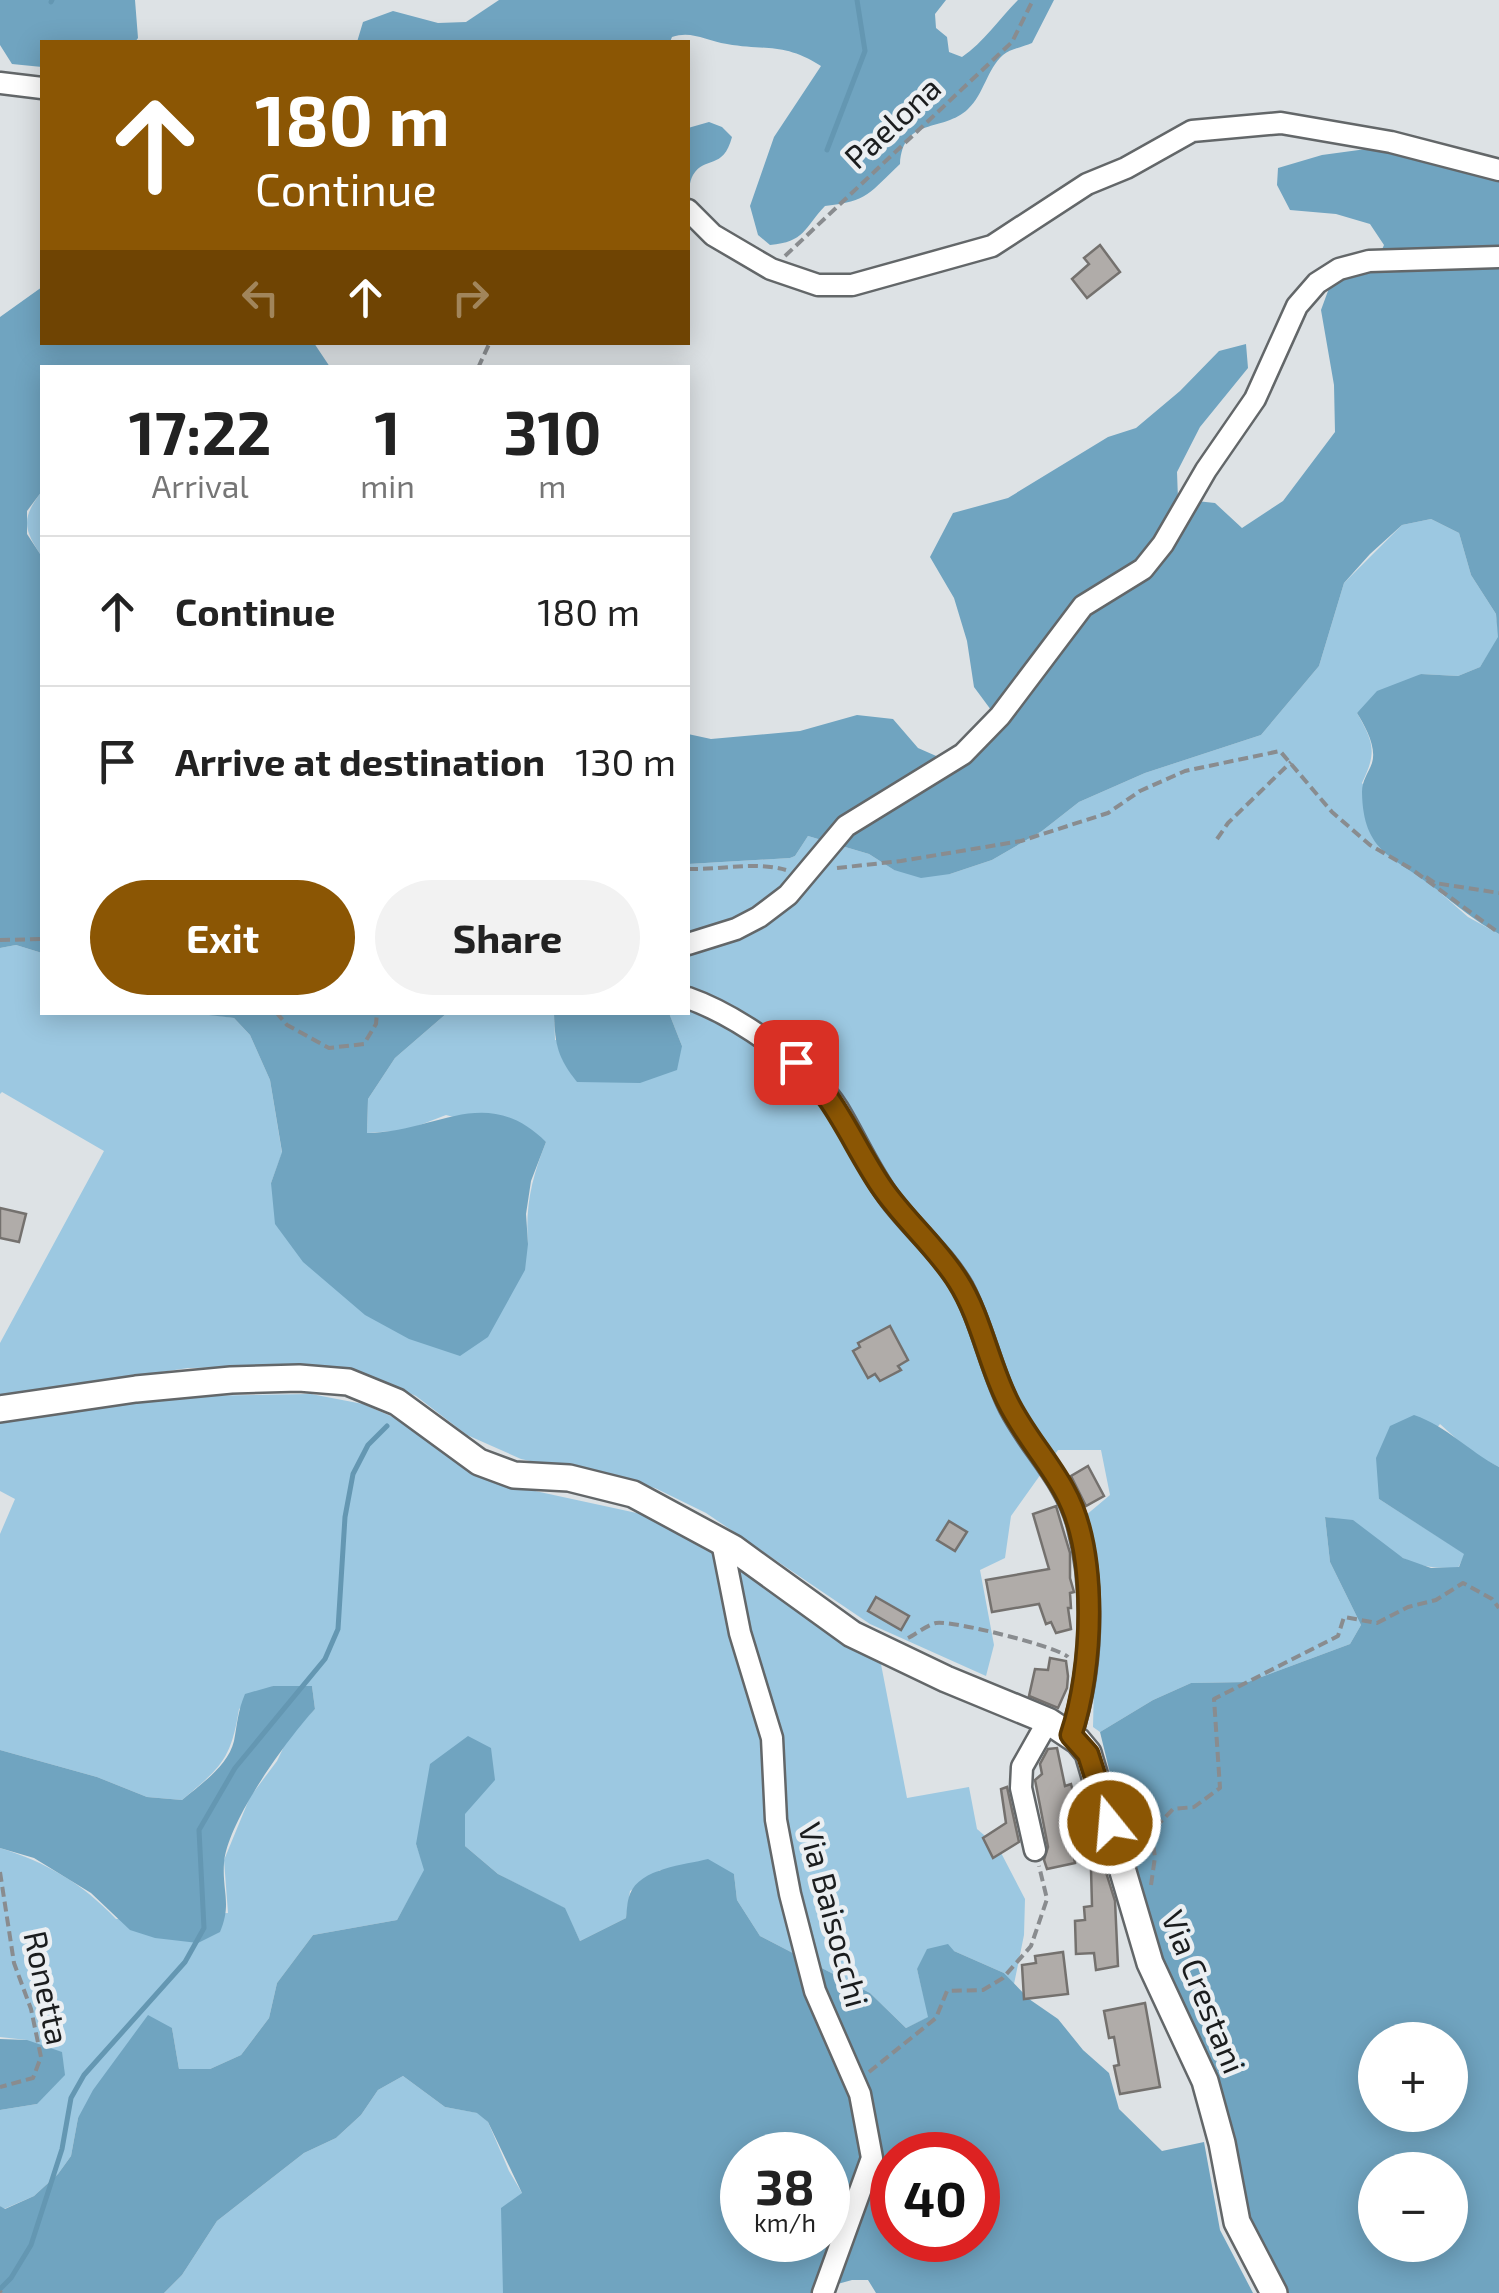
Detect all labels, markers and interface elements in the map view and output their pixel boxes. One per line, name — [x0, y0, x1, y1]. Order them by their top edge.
street label: Paelona — [836, 68, 948, 175]
text: 180 m — [255, 76, 450, 160]
icon: ahead — [90, 80, 220, 210]
text: Continue — [255, 161, 437, 215]
icon: left — [233, 270, 288, 325]
icon: ahead — [338, 270, 393, 325]
icon: right — [443, 270, 498, 325]
text: 17:22 — [129, 395, 271, 467]
text: 1 — [375, 395, 400, 467]
text: 310 — [503, 395, 601, 467]
text: Arrival — [151, 466, 249, 504]
text: min — [360, 466, 415, 504]
text: m — [538, 466, 566, 504]
icon: ahead — [90, 584, 145, 639]
text: Continue — [175, 588, 335, 634]
text: 180 m — [537, 588, 640, 634]
icon: arrive — [90, 734, 145, 789]
text: Arrive at destination — [175, 738, 545, 784]
text: 130 m — [575, 738, 676, 784]
button: Exit — [90, 880, 355, 995]
button: Share — [375, 880, 640, 995]
pin — [754, 1020, 839, 1105]
icon: arrive — [769, 1035, 824, 1090]
position arrow — [1058, 1771, 1162, 1875]
street label: Via Baisocchi — [792, 1818, 878, 2011]
street label: Via Crestani — [1155, 1904, 1255, 2078]
street label: Ronetta — [17, 1927, 79, 2048]
map controls — [1358, 2022, 1468, 2262]
button: + — [1358, 2022, 1468, 2132]
speed limit sign: 40 — [870, 2132, 1000, 2262]
button: − — [1358, 2152, 1468, 2262]
text: 38 — [755, 2155, 815, 2215]
text: km/h — [754, 2207, 816, 2237]

